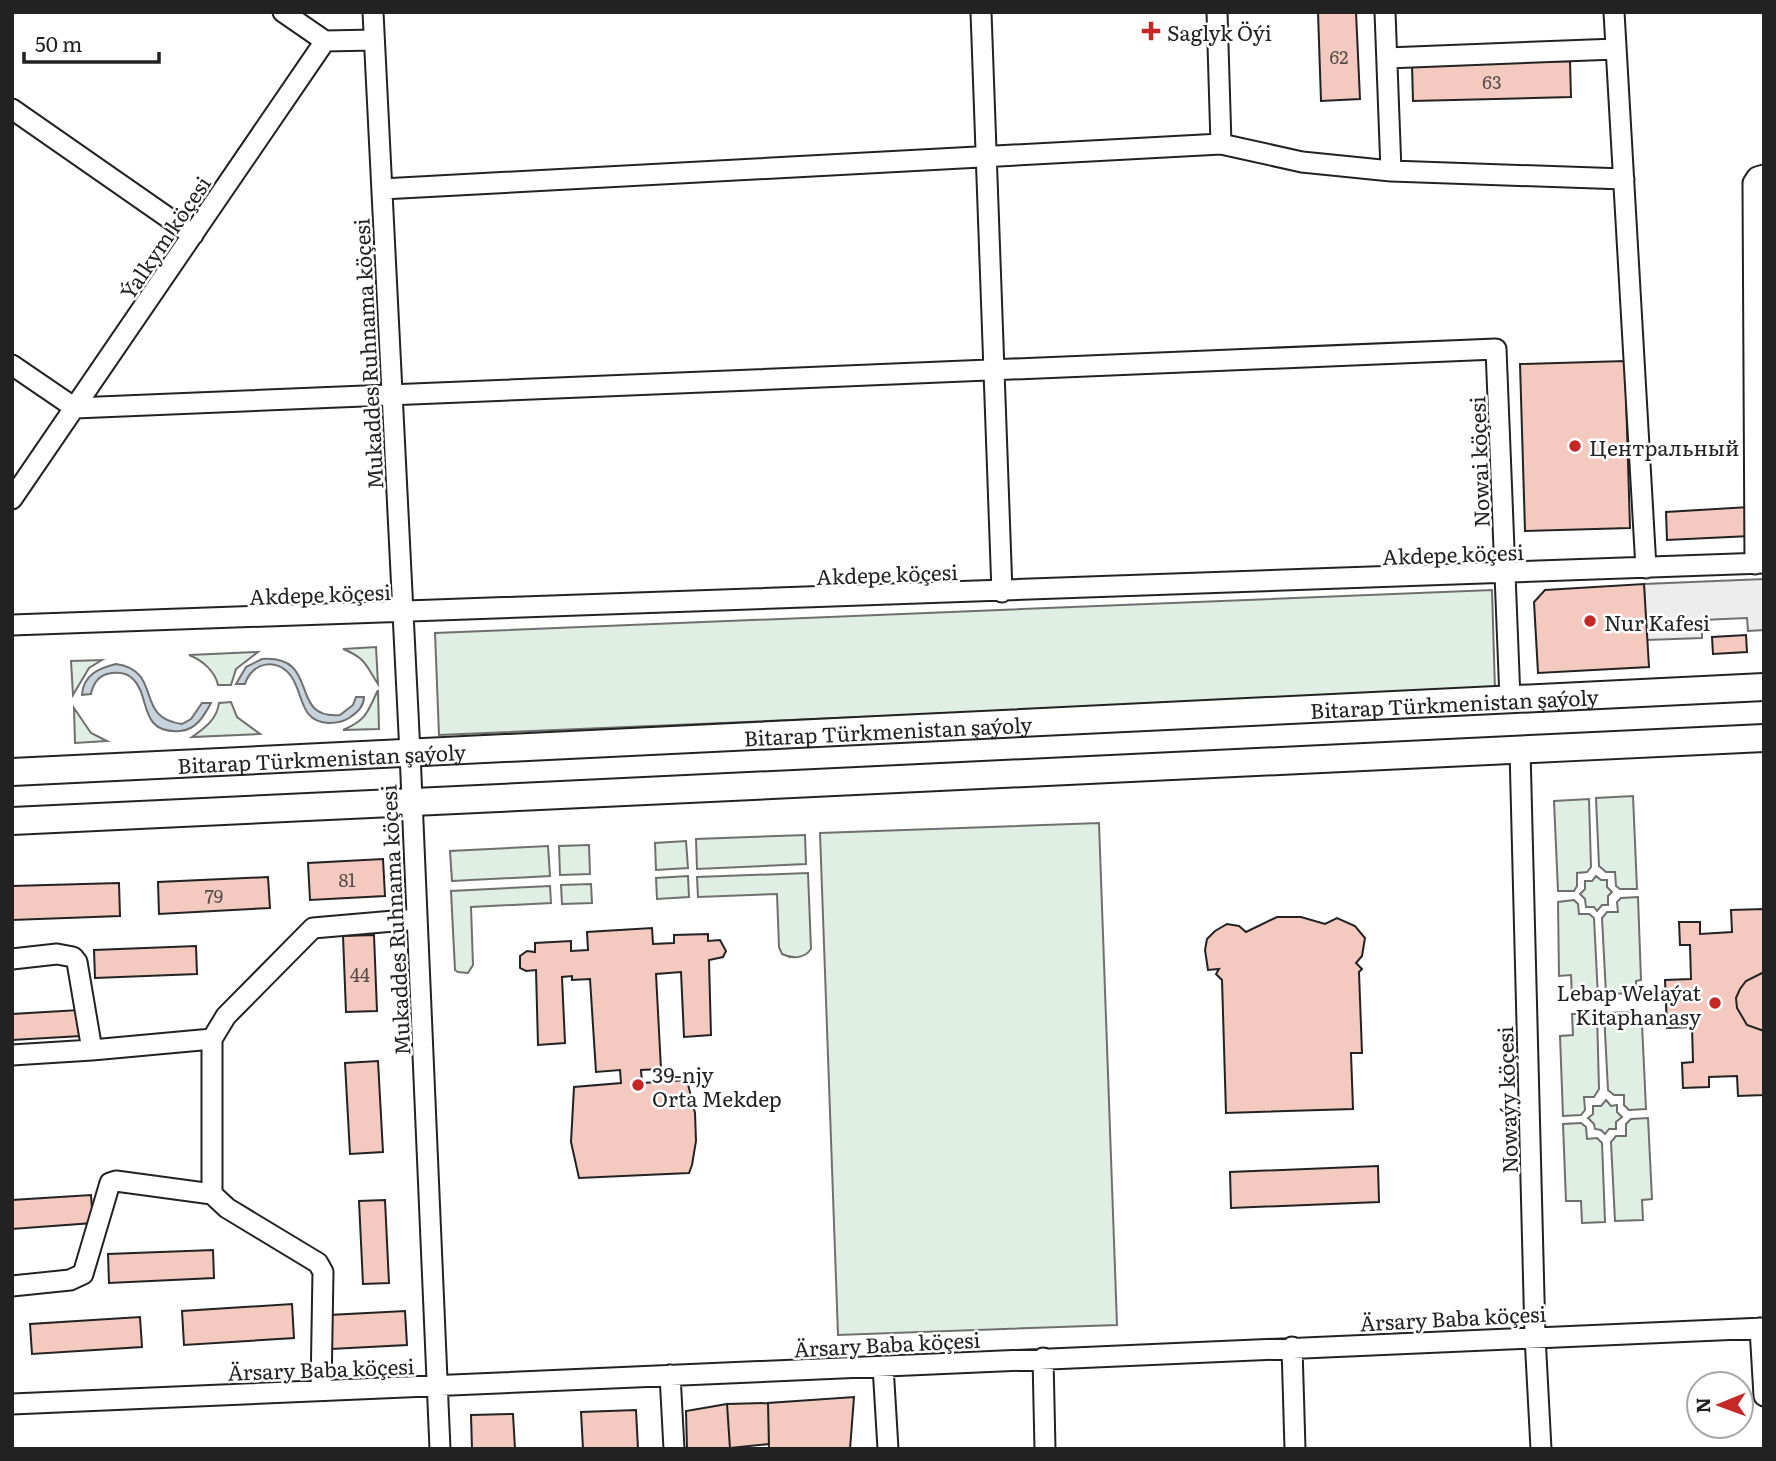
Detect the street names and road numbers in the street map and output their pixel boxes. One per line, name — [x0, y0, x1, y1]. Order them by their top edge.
street label: Ýalkym köçesi — [111, 169, 217, 305]
street label: Mukaddes Ruhnama köçesi — [344, 218, 390, 490]
street label: Nowai köçesi — [1460, 396, 1496, 528]
street label: Akdepe köçesi — [1382, 535, 1524, 571]
street label: Akdepe köçesi — [816, 555, 958, 591]
street label: Akdepe köçesi — [249, 575, 391, 611]
street label: Bitarap Türkmenistan şaýoly — [1309, 680, 1600, 725]
street label: Bitarap Türkmenistan şaýoly — [743, 707, 1034, 752]
street label: Bitarap Türkmenistan şaýoly — [177, 734, 468, 779]
street label: Mukaddes Ruhnama köçesi — [371, 784, 417, 1056]
street label: Nowaýy köçesi — [1488, 1026, 1524, 1174]
street label: Ärsary Baba köçesi — [1359, 1297, 1547, 1337]
street label: Ärsary Baba köçesi — [793, 1323, 981, 1363]
street label: Ärsary Baba köçesi — [227, 1349, 415, 1387]

